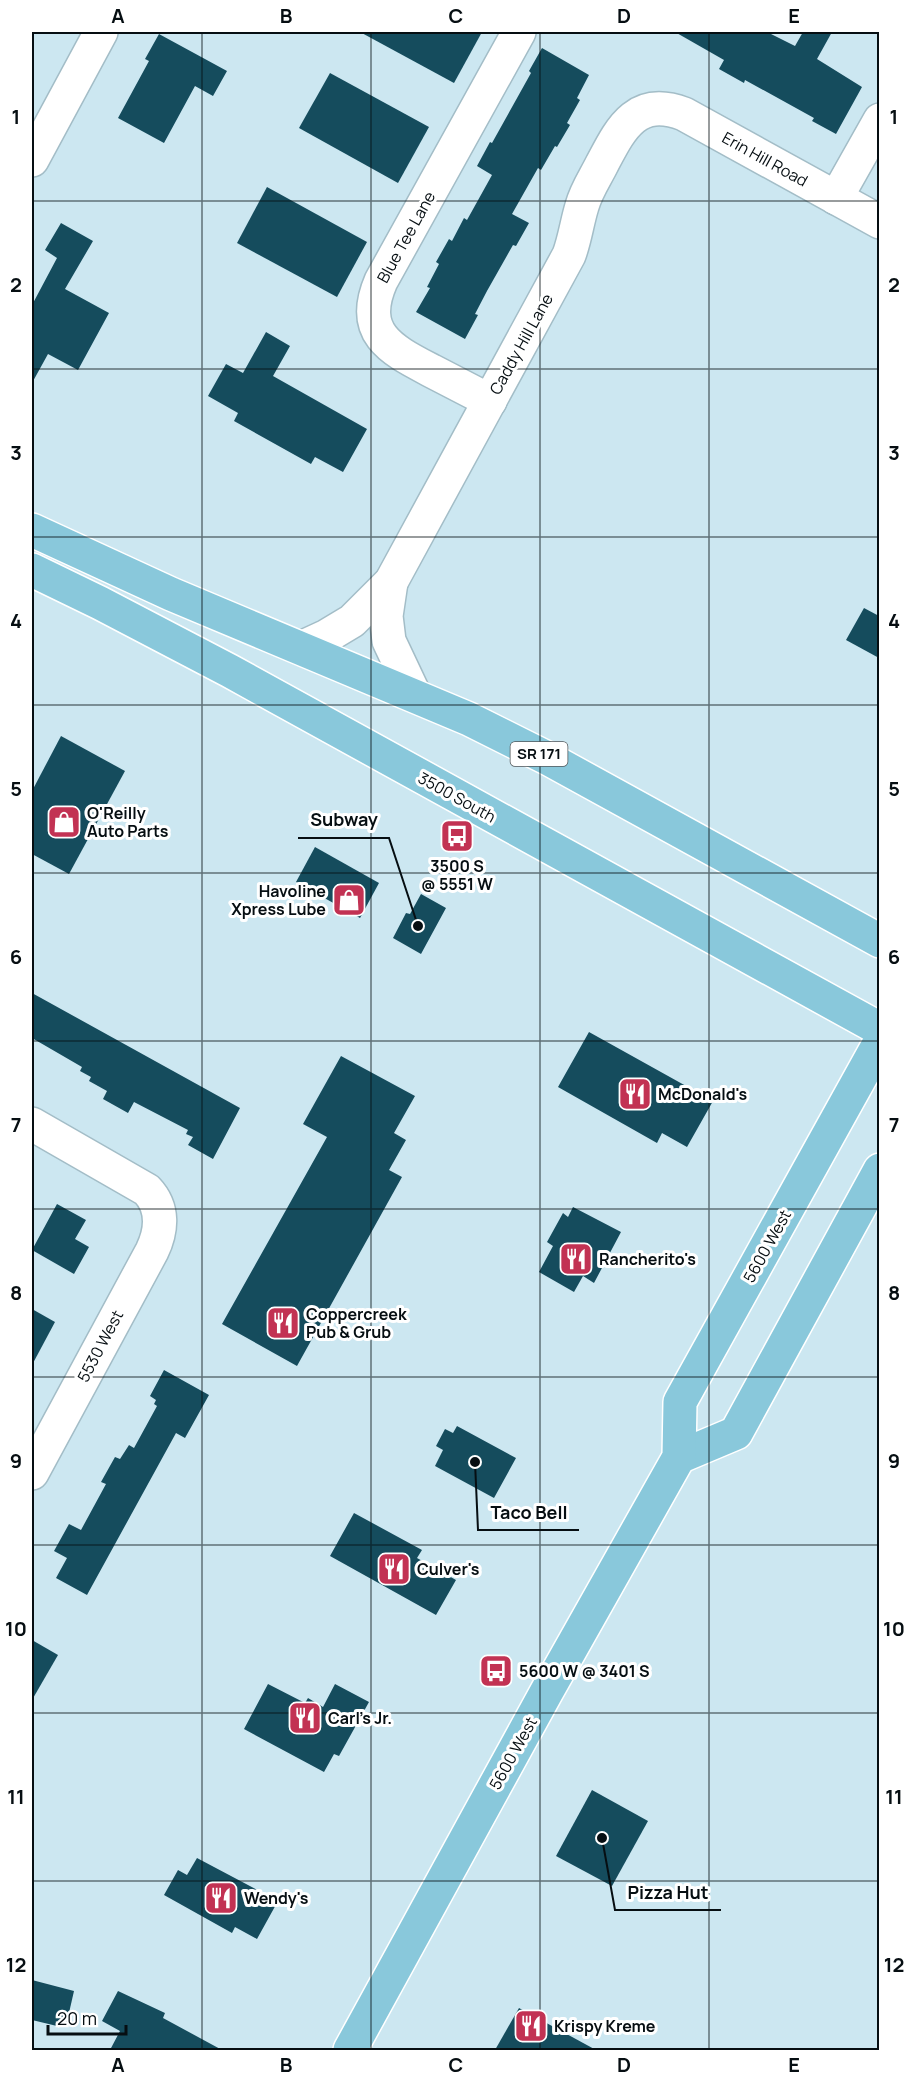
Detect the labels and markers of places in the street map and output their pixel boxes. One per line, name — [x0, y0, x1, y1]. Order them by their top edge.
place label: O'Reilly Auto Parts — [87, 802, 169, 842]
callout: Subway — [298, 802, 389, 838]
shop icon: O'Reilly Auto Parts — [46, 804, 82, 840]
bus stop icon: 3500 S @ 5551 W — [439, 818, 475, 854]
place label: 3500 S @ 5551 W — [421, 855, 493, 895]
place label: Havoline Xpress Lube — [231, 880, 326, 920]
shop icon: Havoline Xpress Lube — [331, 882, 367, 918]
restaurant icon: McDonald's — [617, 1076, 653, 1112]
place label: McDonald's — [658, 1083, 747, 1105]
restaurant icon: Rancherito's — [558, 1241, 594, 1277]
place label: Rancherito's — [599, 1248, 696, 1270]
place label: Coppercreek Pub & Grub — [306, 1303, 407, 1343]
restaurant icon: Coppercreek Pub & Grub — [265, 1305, 301, 1341]
callout: Taco Bell — [478, 1494, 579, 1530]
restaurant icon: Culver's — [376, 1551, 412, 1587]
place label: Culver's — [417, 1558, 480, 1580]
bus stop icon: 5600 W @ 3401 S — [478, 1653, 514, 1689]
place label: 5600 W @ 3401 S — [519, 1660, 650, 1682]
restaurant icon: Carl's Jr. — [287, 1700, 323, 1736]
place label: Carl's Jr. — [328, 1707, 392, 1729]
callout: Pizza Hut — [615, 1874, 721, 1910]
restaurant icon: Wendy's — [203, 1880, 239, 1916]
place label: Wendy's — [244, 1887, 309, 1909]
restaurant icon: Krispy Kreme — [513, 2008, 549, 2044]
place label: Krispy Kreme — [554, 2015, 656, 2037]

